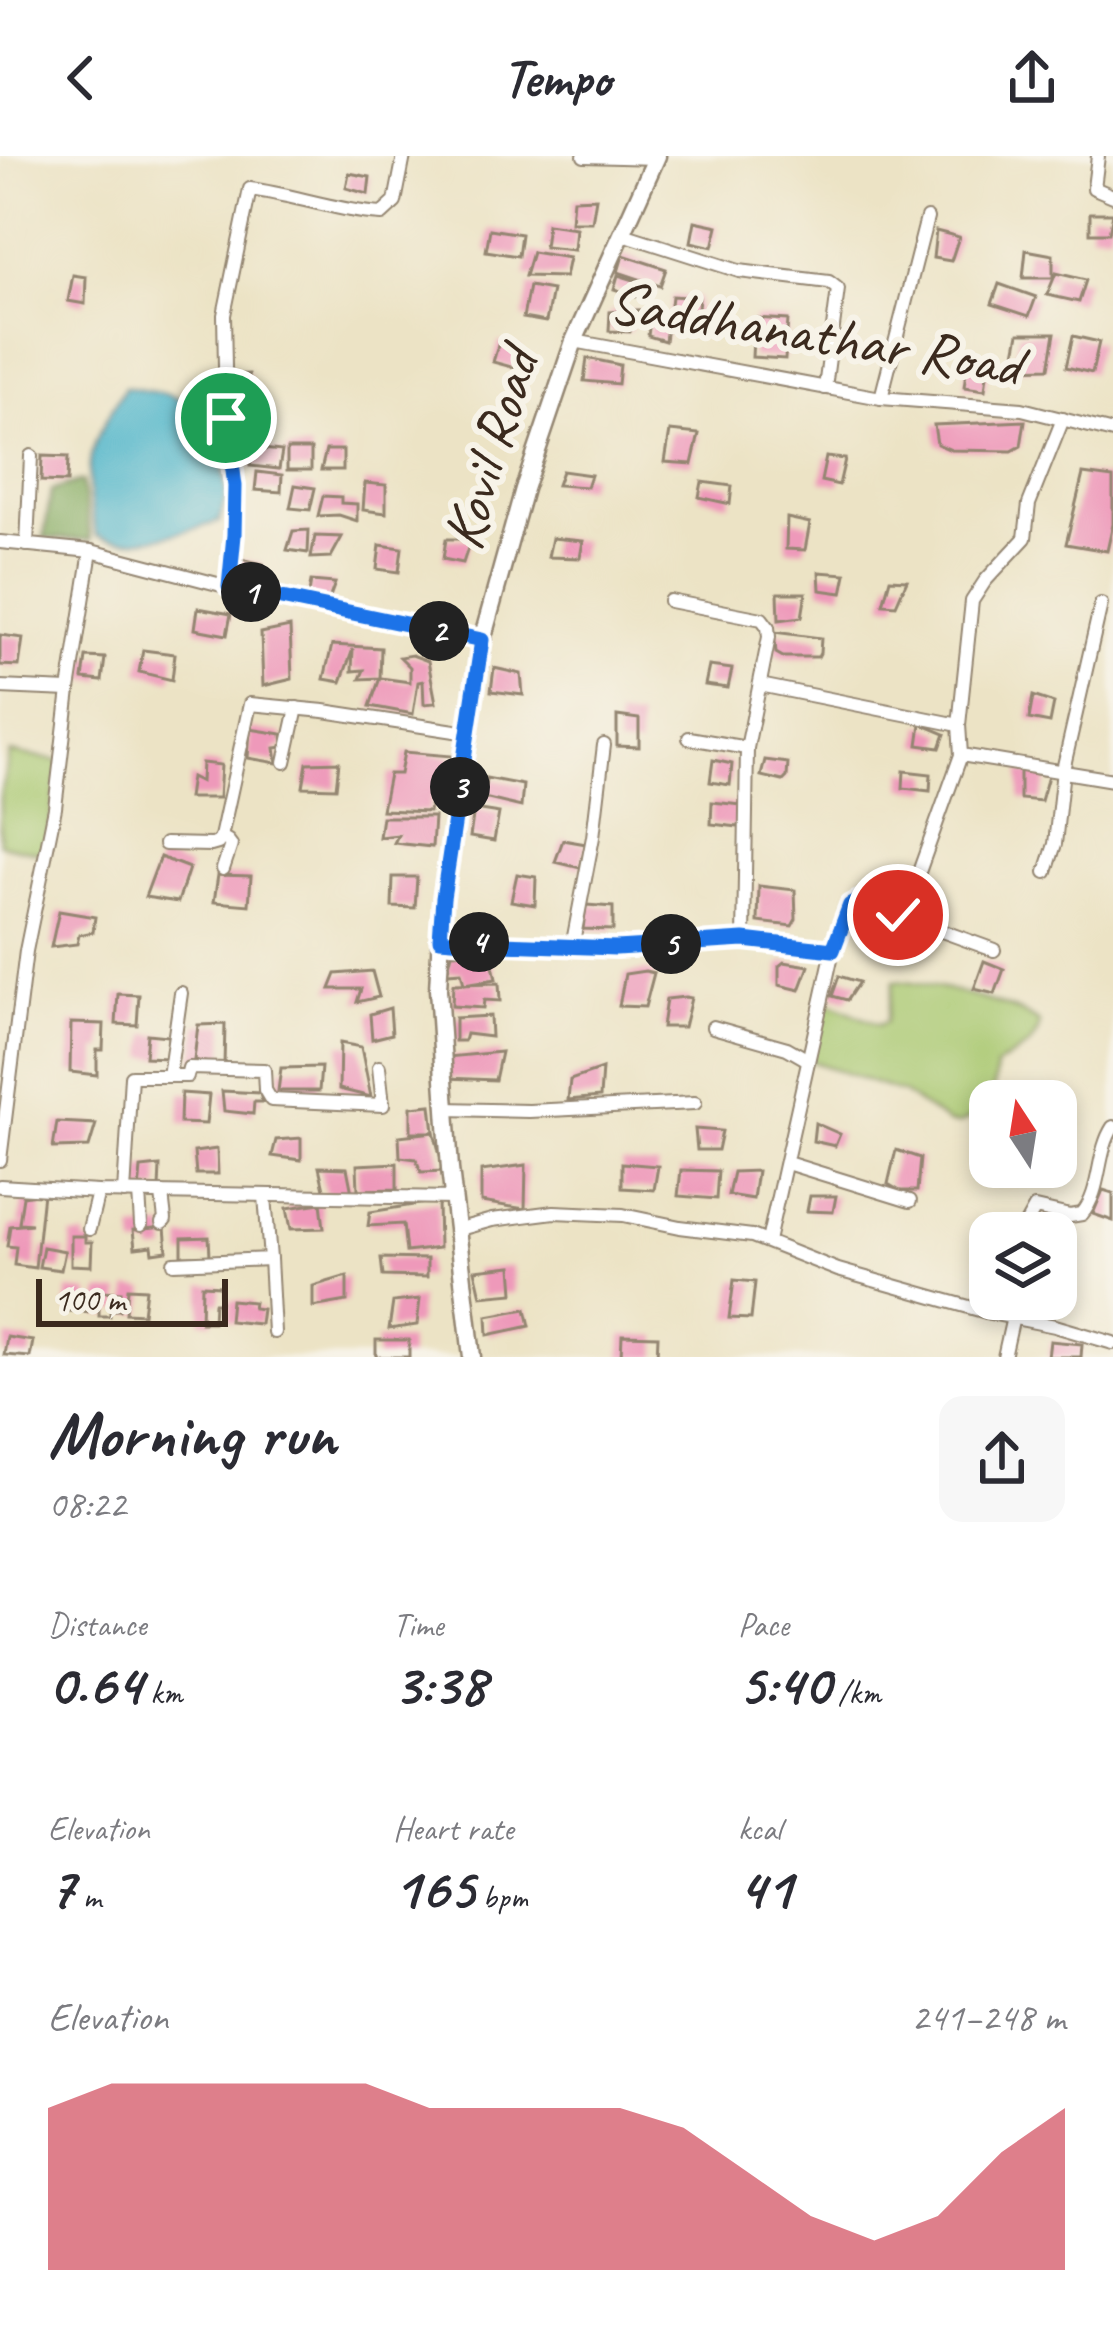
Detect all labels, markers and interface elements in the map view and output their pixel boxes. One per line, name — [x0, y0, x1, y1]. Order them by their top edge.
text: Tempo — [502, 44, 611, 112]
icon: back — [48, 45, 114, 111]
icon: share — [999, 45, 1065, 111]
street label: Saddhanathar Road — [604, 263, 1034, 404]
street label: Kovil Road — [424, 332, 559, 558]
pin — [175, 367, 277, 469]
icon: arrive — [193, 385, 259, 451]
pin: 1 — [221, 562, 281, 622]
text: 1 — [244, 571, 258, 613]
pin: 2 — [409, 601, 469, 661]
text: 2 — [432, 610, 446, 652]
pin: 3 — [430, 757, 490, 817]
text: 3 — [453, 766, 467, 808]
pin — [847, 864, 949, 966]
icon: check — [865, 882, 931, 948]
pin: 4 — [449, 912, 509, 972]
pin: 5 — [641, 914, 701, 974]
text: 4 — [472, 921, 486, 963]
text: 5 — [664, 923, 678, 965]
north arrow — [969, 1080, 1077, 1188]
map controls — [969, 1080, 1077, 1320]
button: layers — [969, 1212, 1077, 1320]
scale bar — [36, 1273, 228, 1326]
text: 100 m — [54, 1279, 125, 1321]
text: Morning run — [48, 1393, 336, 1476]
button: share — [939, 1396, 1065, 1522]
text: 08:22 — [48, 1480, 126, 1529]
text: Distance — [48, 1604, 146, 1646]
text: Time — [393, 1604, 444, 1646]
text: Pace — [738, 1604, 789, 1646]
text: 0.64 — [48, 1646, 142, 1722]
text: 3:38 — [393, 1646, 486, 1722]
text: 5:40 — [738, 1646, 830, 1722]
text: km — [142, 1672, 182, 1714]
text: /km — [830, 1672, 881, 1714]
text: Elevation — [48, 1808, 150, 1850]
text: Heart rate — [393, 1808, 513, 1850]
text: kcal — [738, 1808, 782, 1850]
text: 7 — [48, 1850, 75, 1926]
text: 165 — [393, 1850, 474, 1926]
text: 41 — [738, 1850, 792, 1926]
text: m — [75, 1876, 101, 1918]
text: bpm — [474, 1876, 528, 1918]
text: Elevation — [48, 1993, 168, 2042]
text: 241–248 m — [911, 1993, 1065, 2042]

